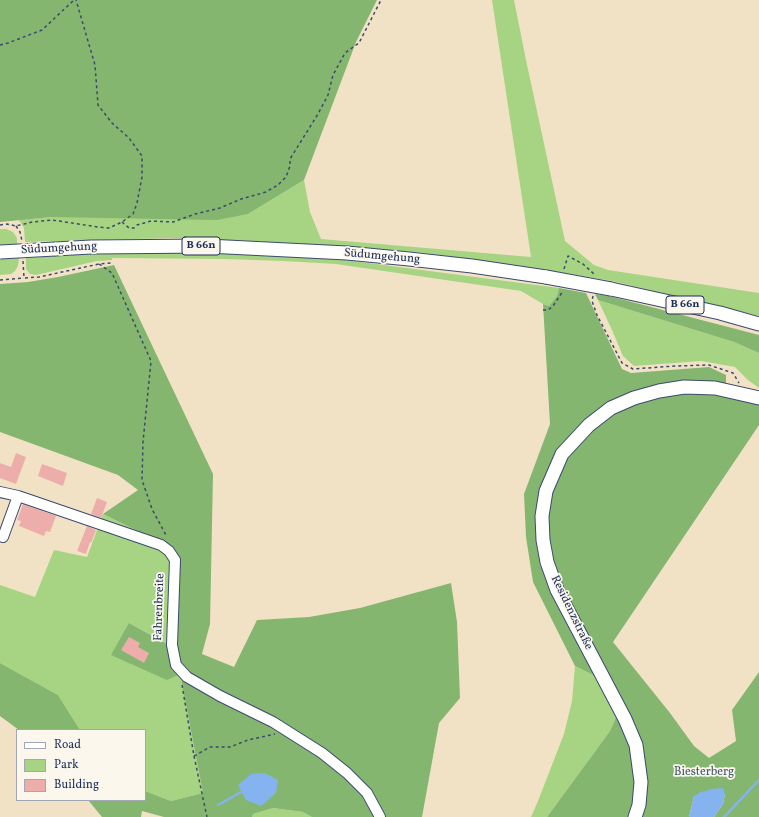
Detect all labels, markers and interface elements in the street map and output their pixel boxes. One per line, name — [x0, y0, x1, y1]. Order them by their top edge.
road number: B 66n — [182, 237, 220, 255]
street label: Südumgehung — [20, 240, 98, 258]
street label: Südumgehung — [343, 246, 421, 268]
road number: B 66n — [666, 296, 704, 314]
street label: Fahrenbreite — [152, 573, 168, 641]
street label: Residenzstraße — [547, 573, 595, 653]
legend — [16, 729, 146, 801]
text: Road — [54, 737, 81, 753]
text: Park — [54, 757, 79, 773]
park label: Biesterberg — [674, 766, 734, 780]
text: Building — [54, 777, 99, 793]

